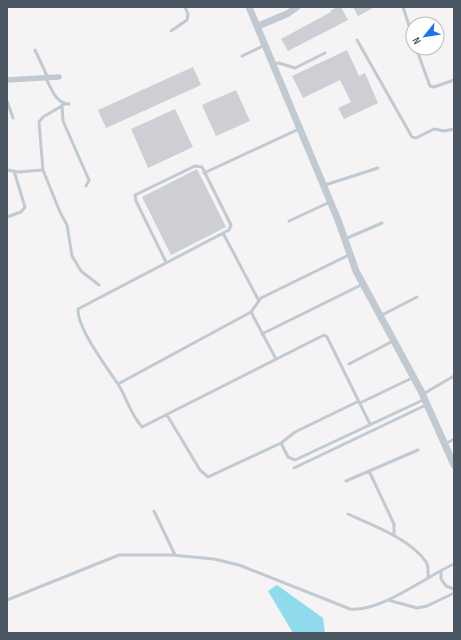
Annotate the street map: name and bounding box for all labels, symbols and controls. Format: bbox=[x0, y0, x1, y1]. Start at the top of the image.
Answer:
north arrow bbox=[405, 16, 445, 56]
text: N bbox=[410, 35, 424, 47]

